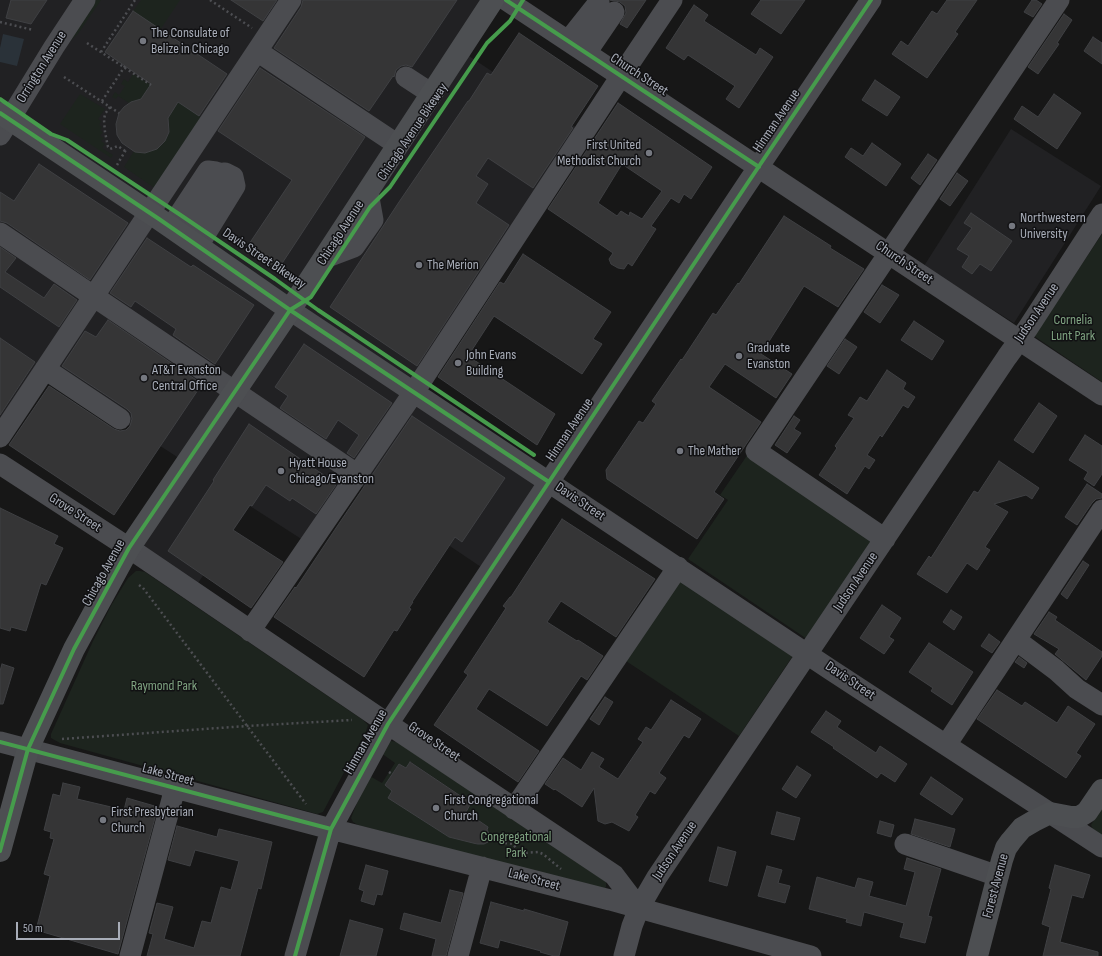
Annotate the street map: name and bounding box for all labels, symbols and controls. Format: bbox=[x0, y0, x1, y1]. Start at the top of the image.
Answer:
place label: The Consulate of Belize in Chicago bbox=[151, 25, 230, 58]
street label: Orrington Avenue bbox=[13, 28, 71, 106]
marker: The Consulate of Belize in Chicago bbox=[138, 36, 148, 46]
street label: Church Street bbox=[607, 50, 671, 100]
street label: Chicago Avenue Bikeway bbox=[374, 80, 452, 184]
street label: Hinman Avenue bbox=[750, 86, 804, 156]
place label: First United Methodist Church bbox=[557, 137, 641, 170]
marker: First United Methodist Church bbox=[644, 148, 654, 158]
street label: Chicago Avenue bbox=[314, 197, 368, 269]
place label: Northwestern University bbox=[1020, 210, 1086, 242]
marker: Northwestern University bbox=[1007, 221, 1017, 231]
street label: Davis Street Bikeway bbox=[219, 225, 309, 293]
street label: Church Street bbox=[872, 238, 936, 288]
place label: The Merion bbox=[427, 257, 479, 273]
marker: The Merion bbox=[414, 260, 424, 270]
street label: Judson Avenue bbox=[1011, 280, 1063, 346]
park label: Cornelia Lunt Park bbox=[1051, 312, 1095, 344]
place label: Graduate Evanston bbox=[747, 340, 790, 372]
place label: John Evans Building bbox=[466, 347, 516, 380]
marker: Graduate Evanston bbox=[734, 351, 744, 361]
marker: John Evans Building bbox=[453, 358, 463, 368]
place label: AT&T Evanston Central Office bbox=[152, 362, 221, 394]
marker: AT&T Evanston Central Office bbox=[139, 373, 149, 383]
street label: Hinman Avenue bbox=[543, 395, 597, 465]
place label: The Mather bbox=[688, 443, 741, 459]
marker: The Mather bbox=[675, 446, 685, 456]
place label: Hyatt House Chicago/Evanston bbox=[289, 455, 374, 488]
marker: Hyatt House Chicago/Evanston bbox=[276, 466, 286, 476]
street label: Davis Street bbox=[552, 479, 608, 525]
street label: Grove Street bbox=[46, 490, 104, 536]
street label: Chicago Avenue bbox=[79, 537, 129, 609]
street label: Judson Avenue bbox=[830, 549, 882, 615]
street label: Davis Street bbox=[822, 658, 878, 704]
park label: Raymond Park bbox=[131, 678, 197, 694]
street label: Hinman Avenue bbox=[341, 706, 391, 778]
street label: Grove Street bbox=[405, 718, 463, 766]
street label: Lake Street bbox=[140, 760, 196, 790]
place label: First Congregational Church bbox=[444, 792, 538, 824]
marker: First Congregational Church bbox=[431, 803, 441, 813]
place label: First Presbyterian Church bbox=[111, 804, 194, 836]
marker: First Presbyterian Church bbox=[98, 815, 108, 825]
street label: Judson Avenue bbox=[649, 818, 701, 884]
park label: Congregational Park bbox=[481, 829, 551, 862]
street label: Forest Avenue bbox=[979, 852, 1013, 920]
street label: Lake Street bbox=[506, 865, 562, 895]
scale bar bbox=[18, 914, 122, 940]
text: 50 m bbox=[23, 921, 43, 936]

